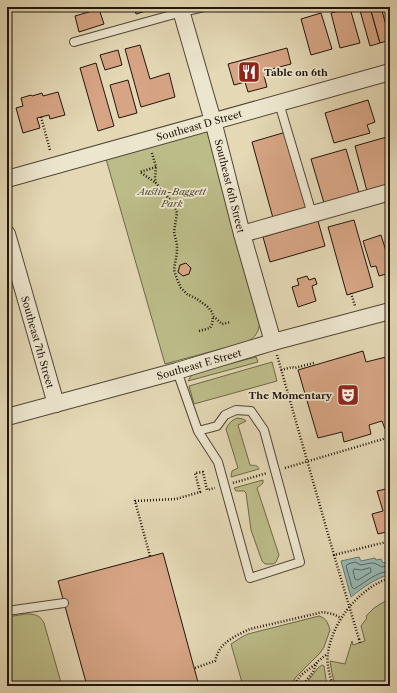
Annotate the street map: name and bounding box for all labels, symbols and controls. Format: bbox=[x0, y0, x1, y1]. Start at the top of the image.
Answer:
restaurant icon: Table on 6th bbox=[236, 59, 262, 85]
place label: Table on 6th bbox=[264, 66, 328, 79]
street label: Southeast D Street bbox=[155, 107, 244, 144]
street label: Southeast 6th Street bbox=[212, 138, 248, 235]
park label: Austin-Baggett Park bbox=[136, 185, 207, 210]
street label: Southeast 7th Street bbox=[18, 295, 57, 390]
street label: Southeast E Street bbox=[155, 346, 243, 383]
theatre icon: The Momentary bbox=[335, 382, 361, 408]
place label: The Momentary bbox=[249, 389, 333, 402]

